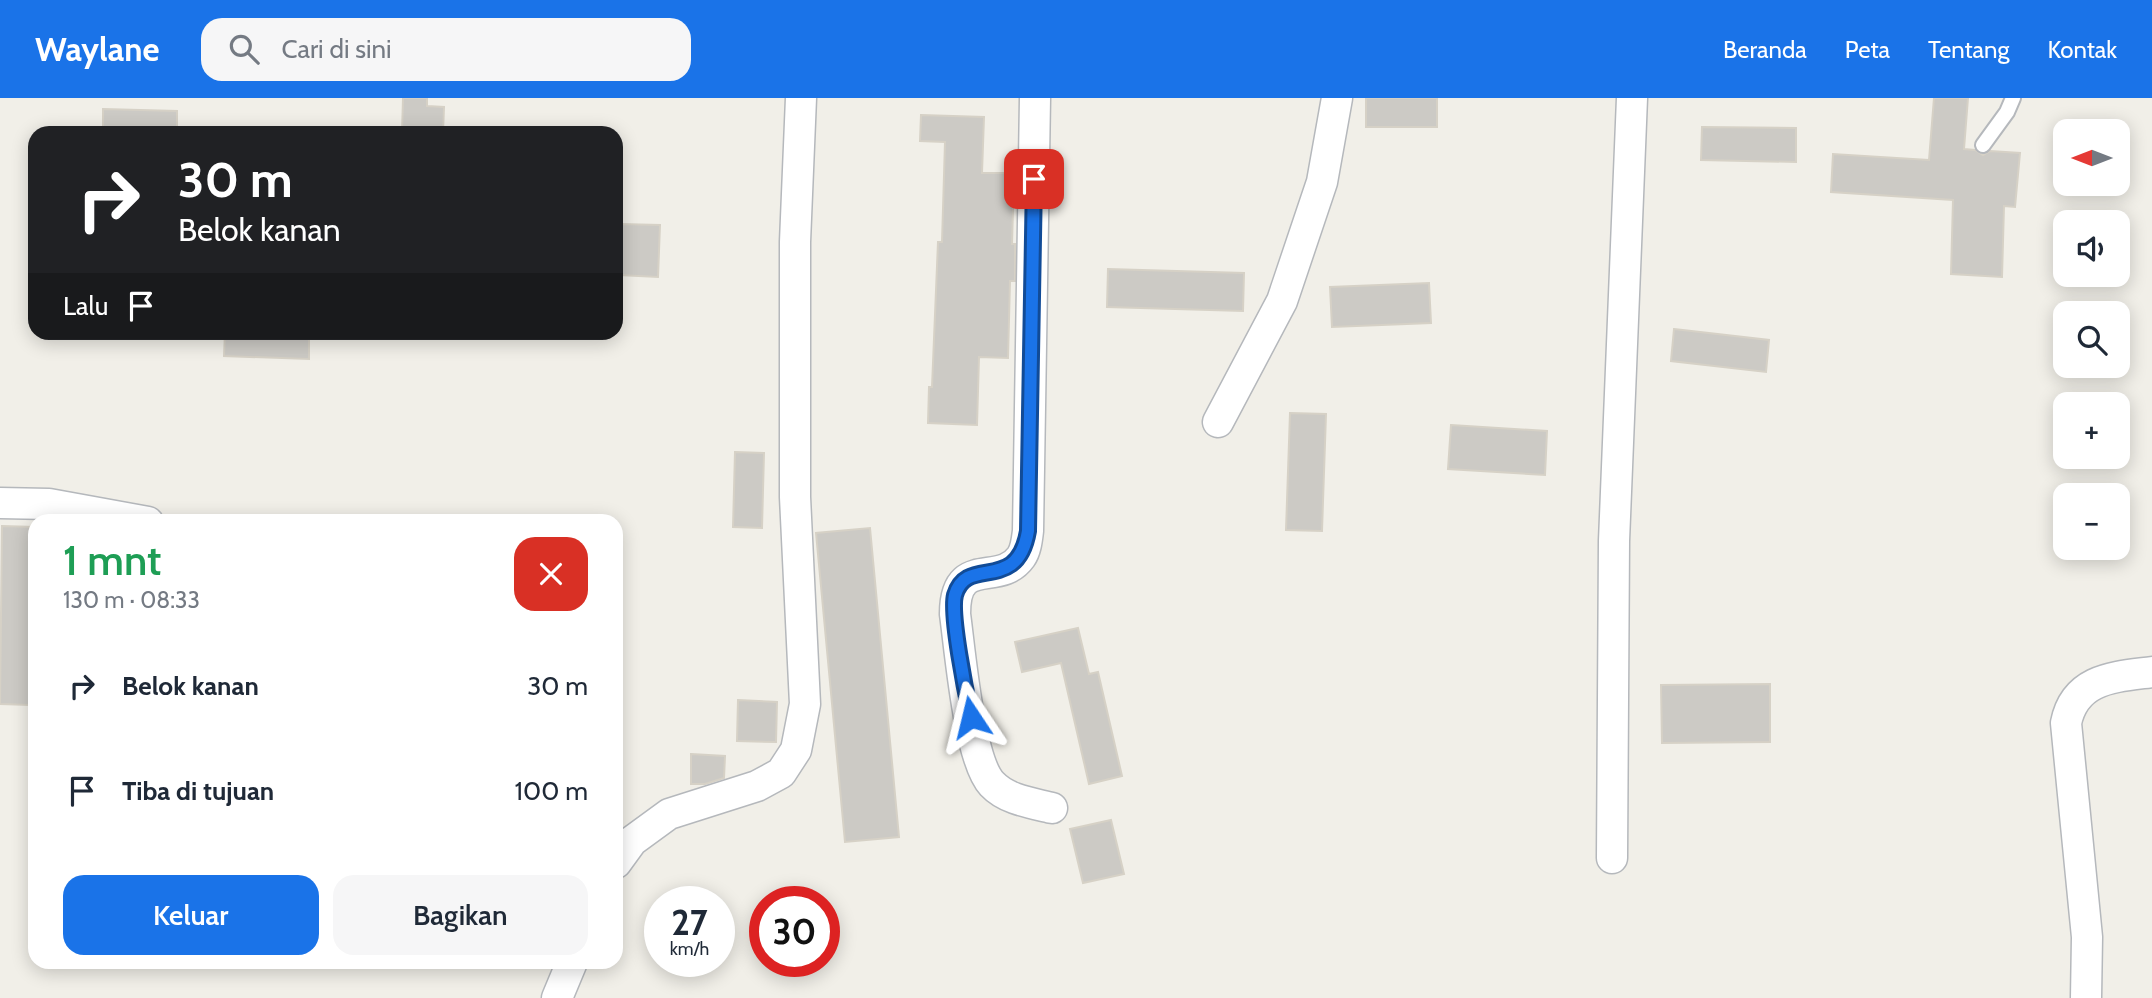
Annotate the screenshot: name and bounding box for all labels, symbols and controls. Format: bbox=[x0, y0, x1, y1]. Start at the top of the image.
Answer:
search box bbox=[201, 18, 691, 81]
text: Waylane bbox=[35, 29, 159, 69]
icon: search bbox=[225, 30, 263, 68]
text: Cari di sini bbox=[281, 33, 392, 65]
text: Beranda bbox=[1723, 35, 1807, 64]
text: Peta bbox=[1845, 35, 1890, 64]
text: Tentang bbox=[1928, 35, 2009, 64]
text: Kontak bbox=[2047, 35, 2117, 64]
north arrow bbox=[2053, 119, 2130, 196]
map controls bbox=[2053, 119, 2130, 560]
pin bbox=[1004, 149, 1064, 209]
text: 30 m bbox=[178, 150, 293, 209]
icon: right bbox=[63, 154, 154, 245]
icon: arrive bbox=[1015, 160, 1053, 198]
text: Belok kanan bbox=[178, 210, 341, 249]
button: sound bbox=[2053, 210, 2130, 287]
icon: arrive bbox=[122, 287, 160, 325]
text: Lalu bbox=[63, 290, 108, 322]
button: search bbox=[2053, 301, 2130, 378]
button: + bbox=[2053, 392, 2130, 469]
button: − bbox=[2053, 483, 2130, 560]
text: 1 mnt bbox=[63, 534, 161, 586]
button: close bbox=[514, 537, 588, 611]
text: 130 m · 08:33 bbox=[63, 586, 200, 614]
icon: right bbox=[63, 667, 101, 705]
text: Belok kanan bbox=[122, 670, 259, 702]
text: 30 m bbox=[527, 670, 588, 702]
position arrow bbox=[934, 680, 1008, 754]
icon: arrive bbox=[63, 772, 101, 810]
text: Tiba di tujuan bbox=[122, 775, 274, 807]
text: 100 m bbox=[515, 775, 588, 807]
button: Keluar bbox=[63, 875, 319, 955]
button: Bagikan bbox=[333, 875, 588, 955]
speed limit sign: 30 bbox=[749, 886, 840, 977]
text: 27 bbox=[671, 901, 708, 944]
text: km/h bbox=[670, 938, 709, 960]

